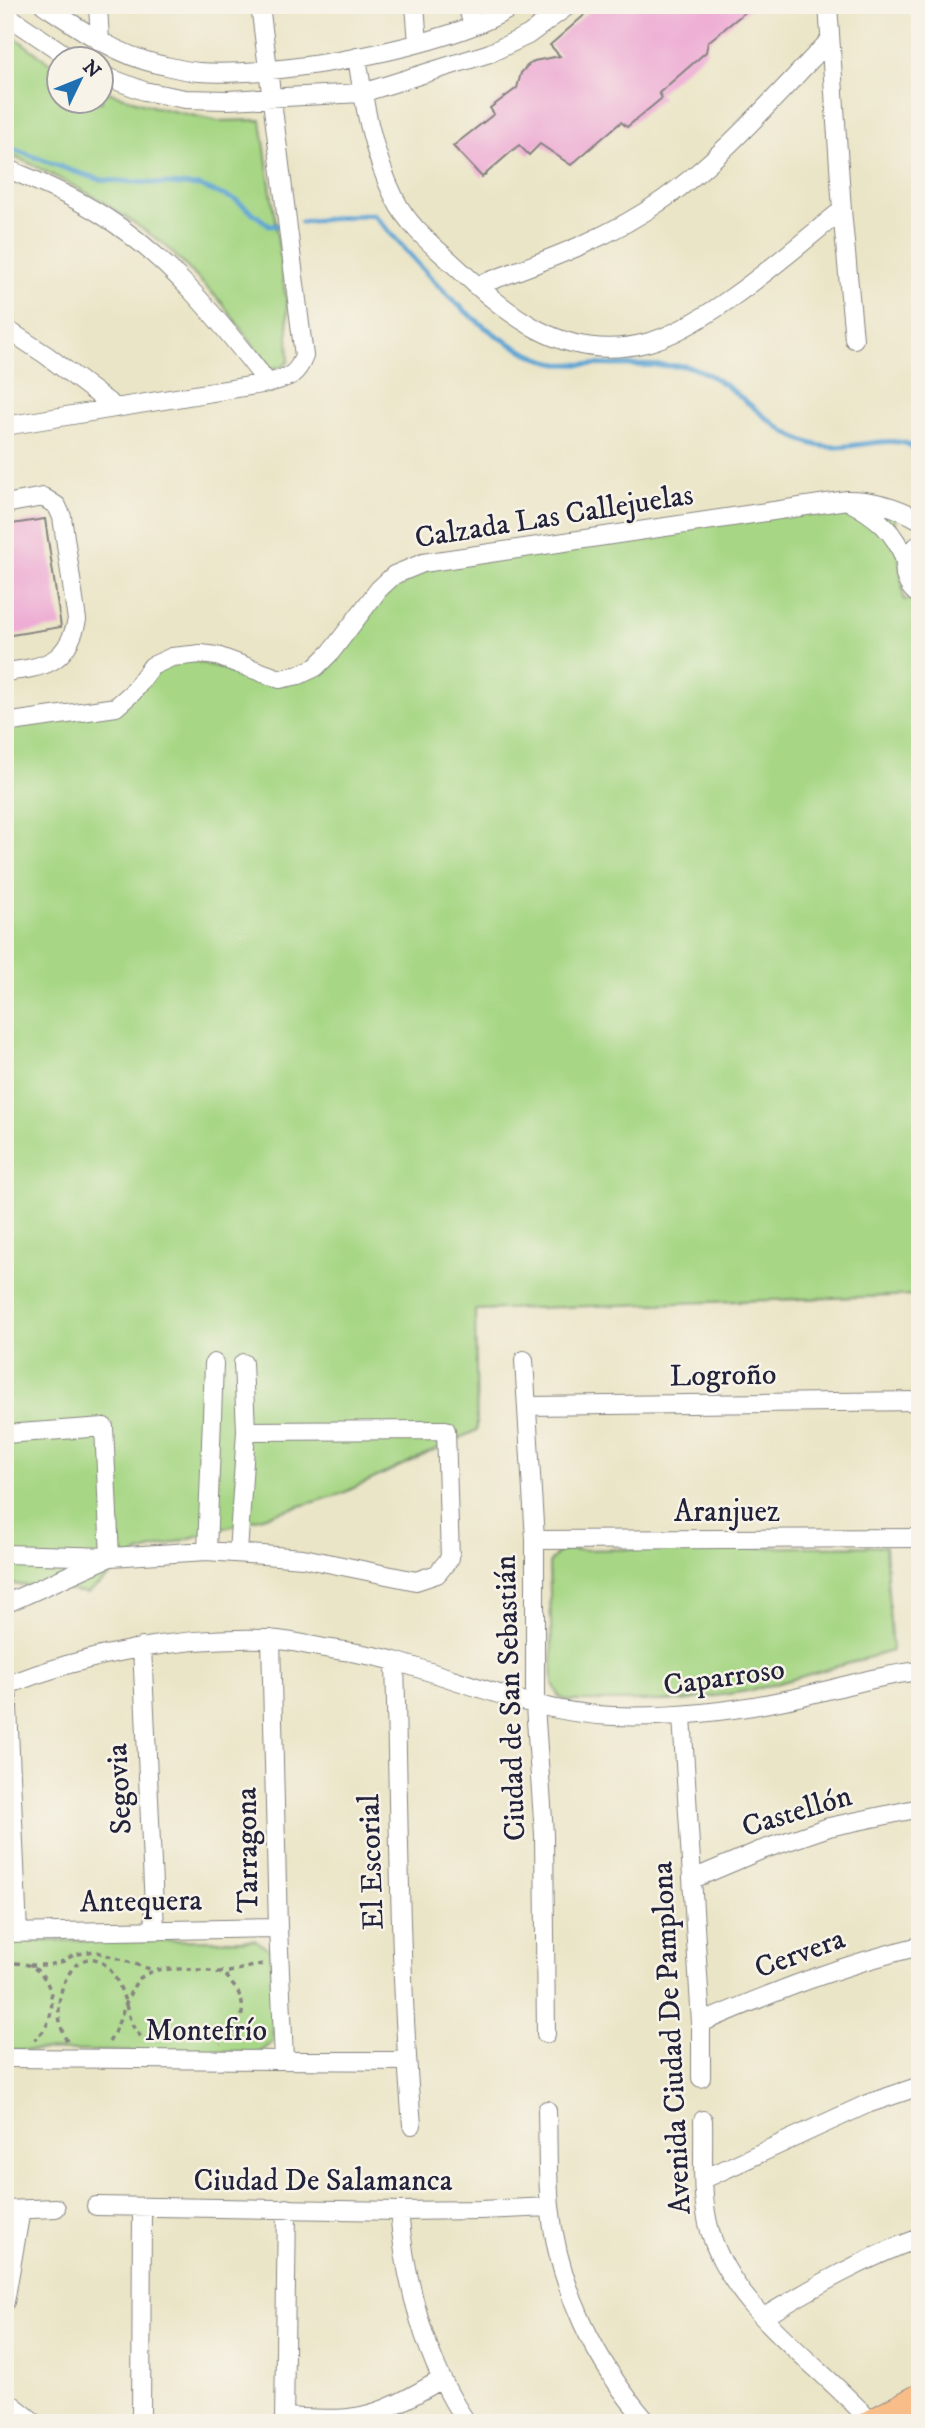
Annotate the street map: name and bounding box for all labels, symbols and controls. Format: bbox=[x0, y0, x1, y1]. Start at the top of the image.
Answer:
north arrow bbox=[46, 46, 116, 116]
text: N bbox=[78, 56, 105, 83]
street label: Calzada Las Callejuelas bbox=[412, 477, 696, 557]
street label: Logroño bbox=[669, 1357, 777, 1395]
street label: Aranjuez bbox=[674, 1494, 780, 1531]
street label: Ciudad de San Sebastián bbox=[488, 1554, 534, 1842]
street label: Caparroso bbox=[661, 1651, 787, 1705]
street label: Segovia bbox=[99, 1742, 141, 1835]
street label: Castellón bbox=[738, 1778, 857, 1846]
street label: Tarragona bbox=[228, 1787, 268, 1913]
street label: El Escorial bbox=[351, 1793, 393, 1931]
street label: Avenida Ciudad De Pamplona bbox=[644, 1860, 700, 2215]
street label: Antequera bbox=[80, 1882, 203, 1922]
street label: Cervera bbox=[750, 1921, 850, 1987]
street label: Montefrío bbox=[145, 2013, 267, 2050]
street label: Ciudad De Salamanca bbox=[193, 2163, 453, 2200]

